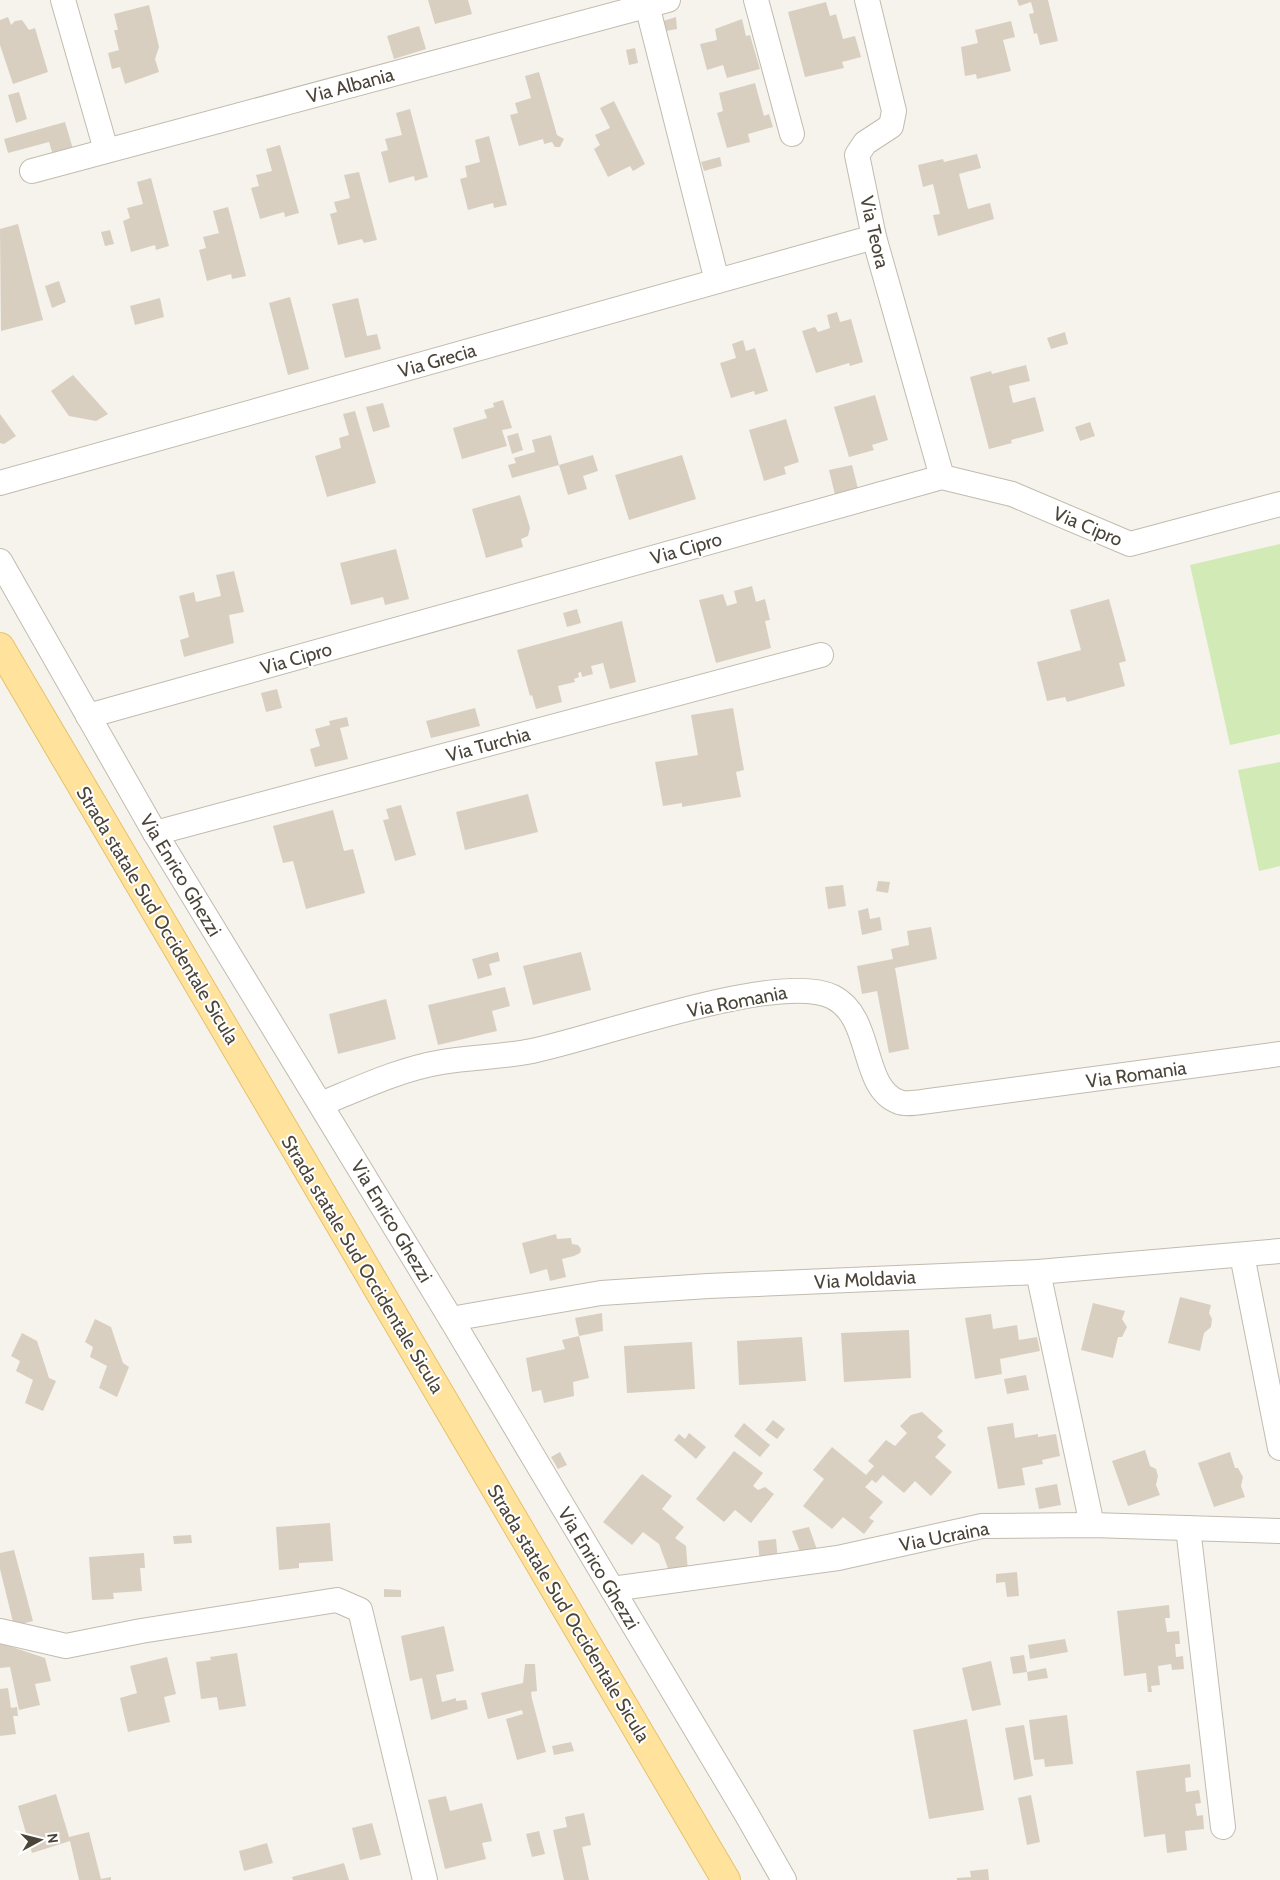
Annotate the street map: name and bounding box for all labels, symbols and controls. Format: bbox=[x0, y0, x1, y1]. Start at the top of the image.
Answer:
street label: Via Albania bbox=[304, 63, 396, 108]
street label: Via Teora bbox=[855, 194, 894, 271]
street label: Via Grecia bbox=[396, 338, 479, 383]
street label: Via Cipro bbox=[1050, 502, 1126, 551]
street label: Via Cipro bbox=[648, 527, 724, 570]
street label: Via Cipro bbox=[258, 637, 334, 680]
street label: Via Turchia bbox=[444, 722, 533, 767]
street label: Strada statale Sud Occidentale Sicula bbox=[71, 782, 244, 1048]
street label: Via Enrico Ghezzi bbox=[135, 810, 226, 941]
street label: Via Romania bbox=[685, 981, 789, 1022]
street label: Via Romania bbox=[1084, 1056, 1188, 1093]
street label: Strada statale Sud Occidentale Sicula bbox=[276, 1131, 449, 1397]
street label: Via Enrico Ghezzi bbox=[346, 1156, 437, 1287]
street label: Via Moldavia bbox=[814, 1265, 916, 1294]
street label: Strada statale Sud Occidentale Sicula bbox=[482, 1480, 655, 1746]
street label: Via Enrico Ghezzi bbox=[553, 1503, 644, 1634]
street label: Via Ucraina bbox=[897, 1517, 991, 1556]
north arrow bbox=[15, 1815, 65, 1865]
text: N bbox=[43, 1832, 62, 1844]

